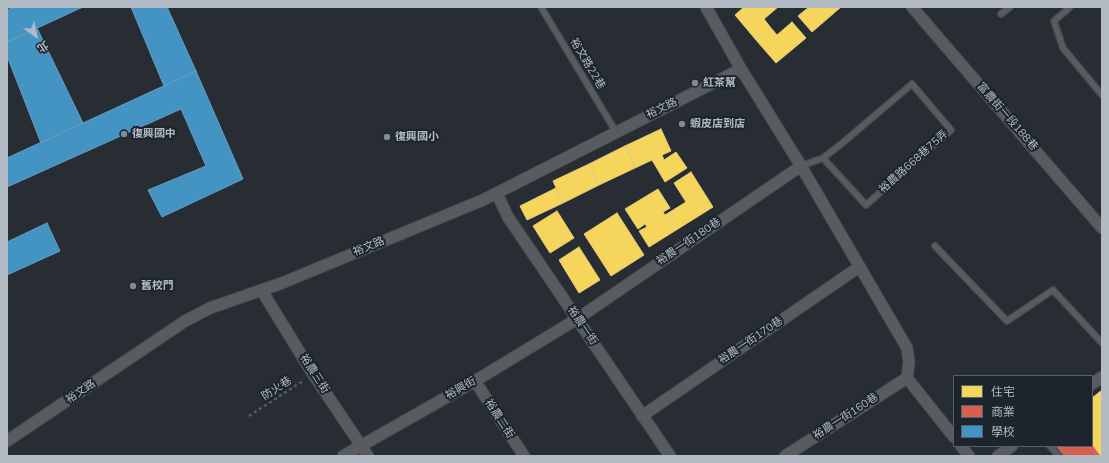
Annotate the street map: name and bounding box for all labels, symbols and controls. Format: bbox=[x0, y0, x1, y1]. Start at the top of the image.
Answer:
north arrow bbox=[16, 16, 56, 56]
street label: 裕文路22巷 bbox=[567, 36, 607, 92]
text: 北 bbox=[34, 37, 52, 56]
place label: 紅茶幫 bbox=[703, 76, 736, 90]
marker: 紅茶幫 bbox=[690, 78, 700, 88]
street label: 富農街一段188巷 bbox=[974, 80, 1040, 154]
street label: 裕文路 bbox=[644, 96, 680, 122]
place label: 蝦皮店到店 bbox=[690, 117, 745, 131]
marker: 蝦皮店到店 bbox=[677, 119, 687, 129]
place label: 復興國中 bbox=[132, 127, 176, 141]
street label: 裕農路668巷75弄 bbox=[877, 128, 951, 196]
marker: 復興國中 bbox=[119, 129, 129, 139]
place label: 復興國小 bbox=[395, 130, 439, 144]
marker: 復興國小 bbox=[382, 132, 392, 142]
street label: 裕農一街180巷 bbox=[654, 216, 724, 268]
street label: 裕文路 bbox=[351, 235, 387, 259]
place label: 舊校門 bbox=[141, 279, 174, 293]
marker: 舊校門 bbox=[128, 281, 138, 291]
street label: 裕農一街 bbox=[564, 304, 600, 348]
street label: 裕農一街170巷 bbox=[716, 315, 786, 367]
street label: 裕農三街 bbox=[296, 352, 332, 396]
street label: 防火巷 bbox=[260, 374, 294, 404]
street label: 裕興街 bbox=[443, 375, 479, 403]
legend bbox=[953, 375, 1093, 447]
street label: 裕文路 bbox=[64, 377, 98, 407]
text: 住宅 bbox=[991, 384, 1015, 400]
street label: 裕農一街160巷 bbox=[811, 391, 881, 443]
street label: 裕農二街 bbox=[481, 397, 517, 441]
text: 商業 bbox=[991, 404, 1015, 420]
text: 學校 bbox=[991, 424, 1015, 440]

